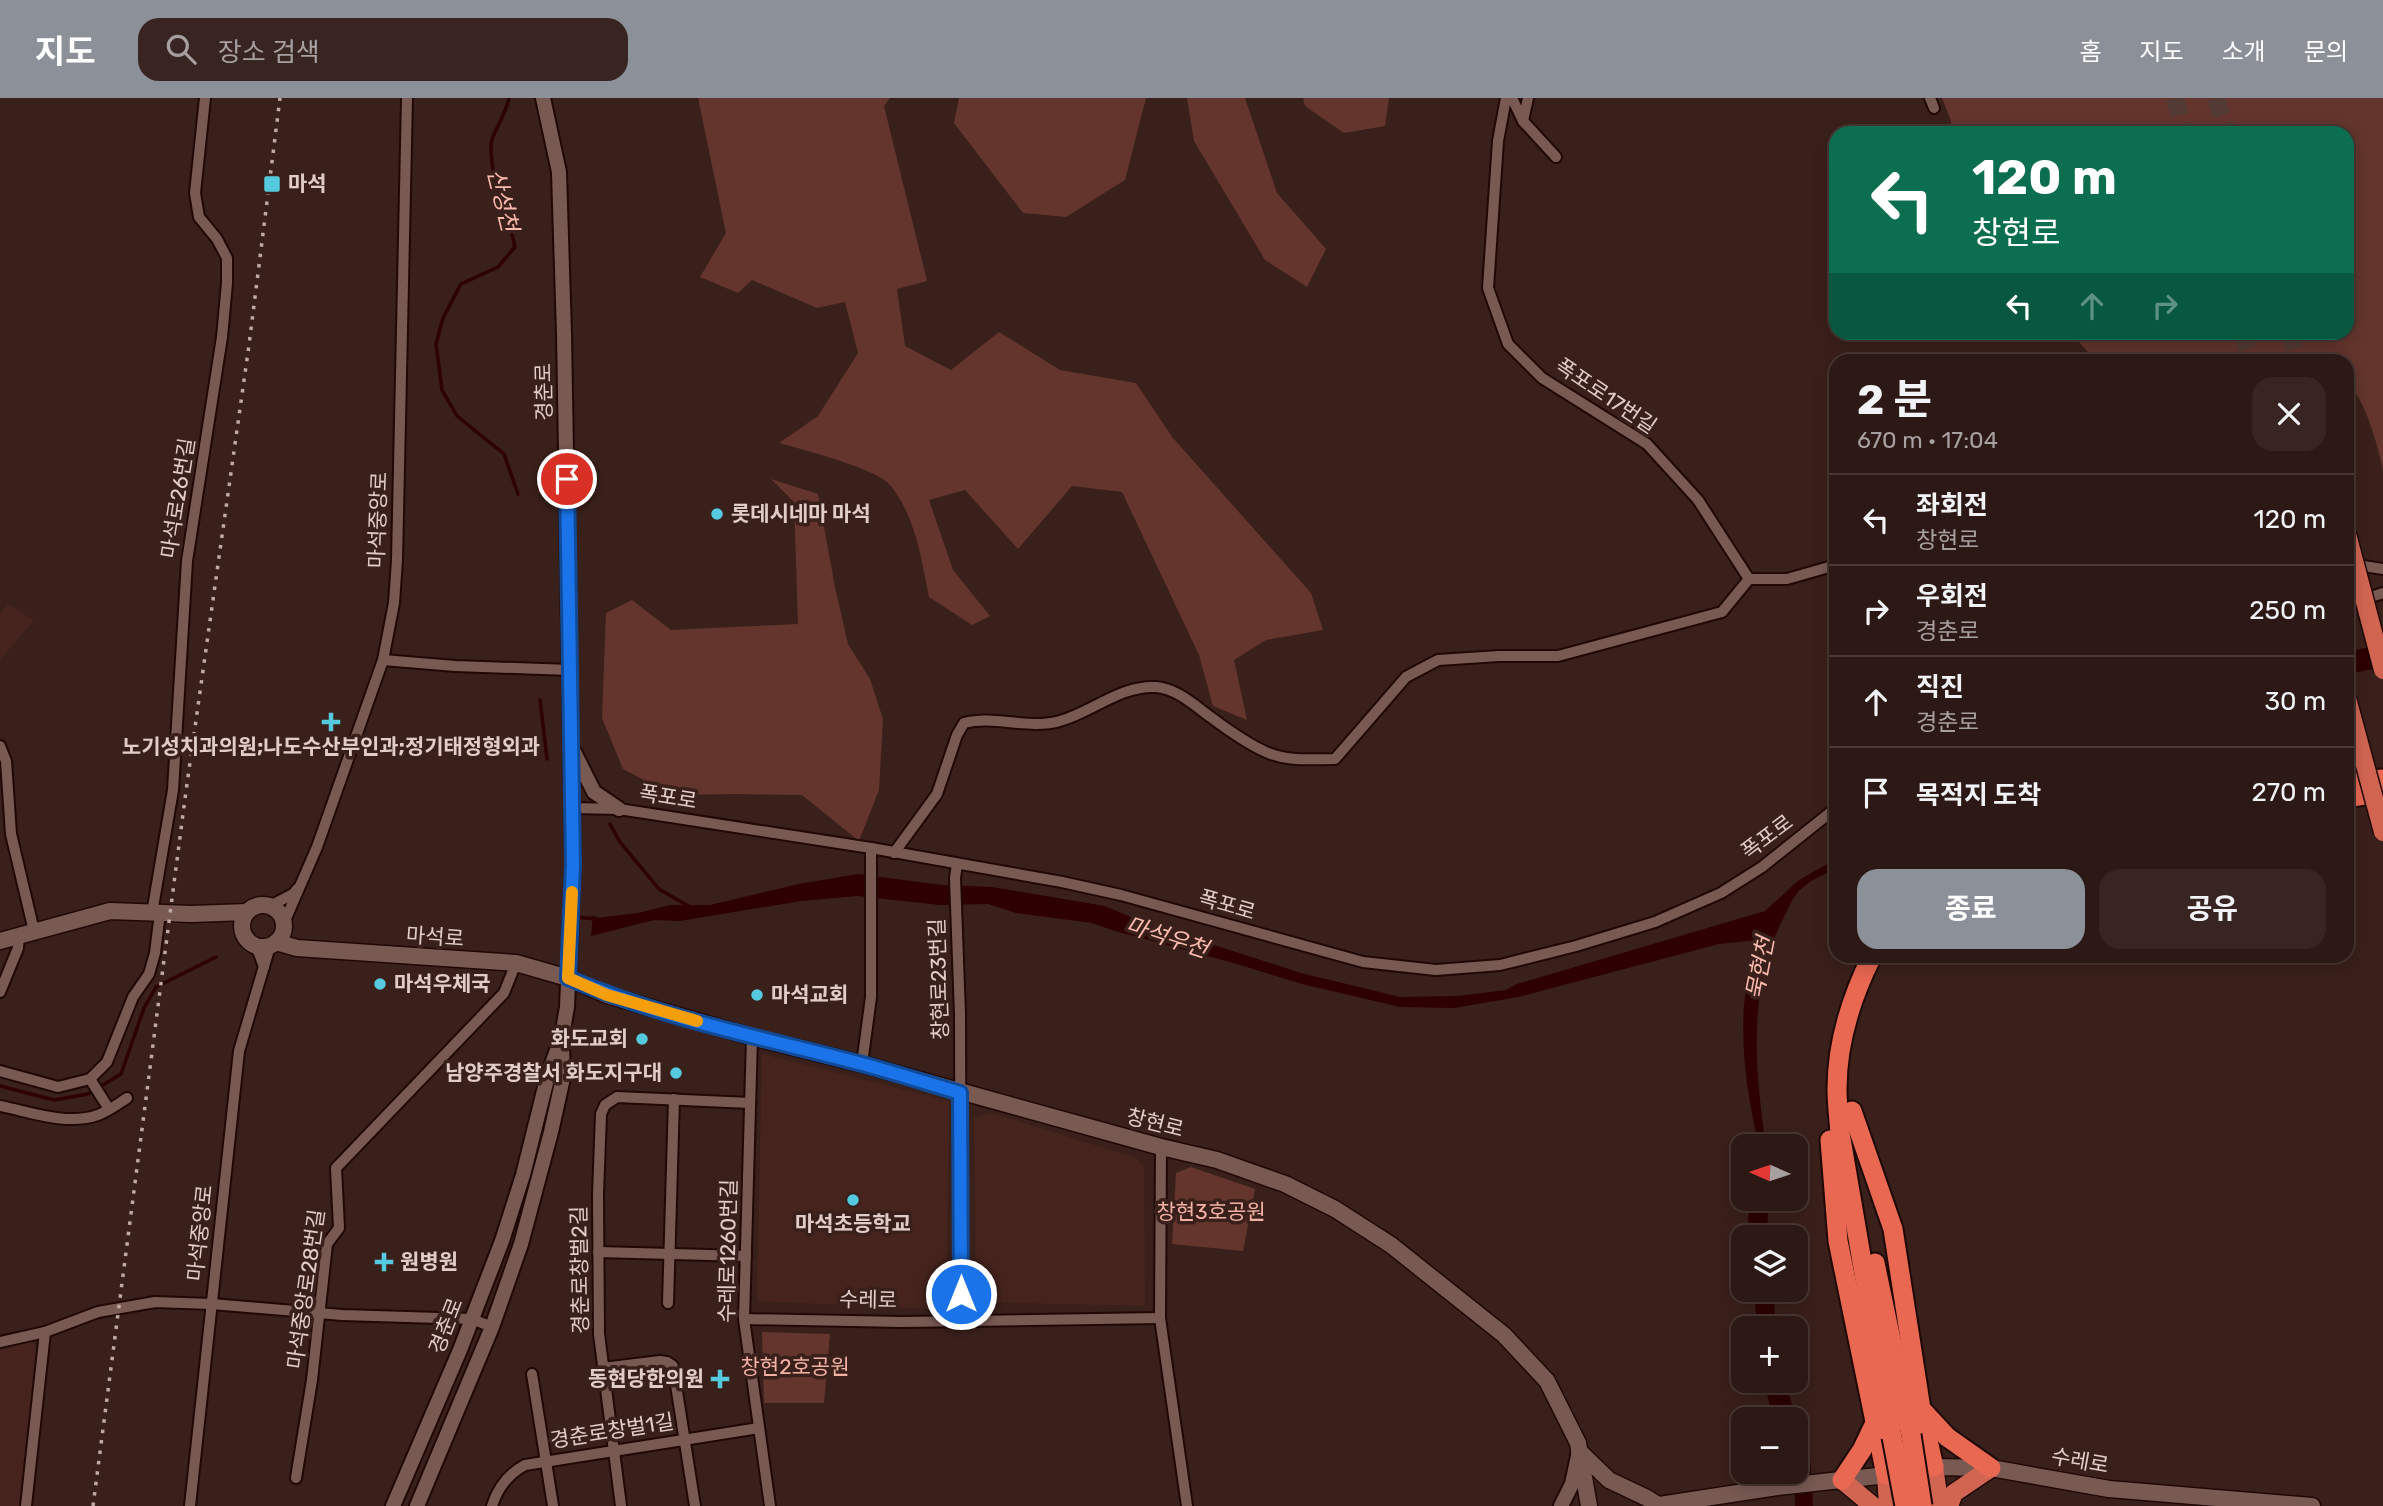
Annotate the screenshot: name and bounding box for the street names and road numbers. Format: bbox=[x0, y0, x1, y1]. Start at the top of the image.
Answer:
street label: 폭포로17번길 bbox=[1551, 353, 1662, 438]
street label: 경춘로 bbox=[530, 363, 557, 421]
street label: 마석로26번길 bbox=[156, 436, 199, 560]
street label: 마석중앙로 bbox=[363, 471, 392, 569]
street label: 폭포로 bbox=[637, 780, 699, 813]
street label: 폭포로 bbox=[1736, 809, 1797, 864]
street label: 폭포로 bbox=[1196, 885, 1258, 925]
street label: 창현로23번길 bbox=[924, 918, 953, 1040]
street label: 마석로 bbox=[405, 922, 465, 951]
street label: 창현로 bbox=[1124, 1103, 1186, 1142]
street label: 수레로1260번길 bbox=[714, 1179, 741, 1323]
street label: 마석중앙로 bbox=[182, 1184, 217, 1282]
street label: 경춘로창벌2길 bbox=[566, 1206, 593, 1334]
street label: 마석중앙로28번길 bbox=[282, 1208, 329, 1370]
street label: 수레로 bbox=[839, 1286, 897, 1313]
street label: 경춘로 bbox=[423, 1294, 468, 1357]
street label: 경춘로창벌1길 bbox=[548, 1408, 676, 1453]
street label: 수레로 bbox=[2049, 1443, 2111, 1478]

